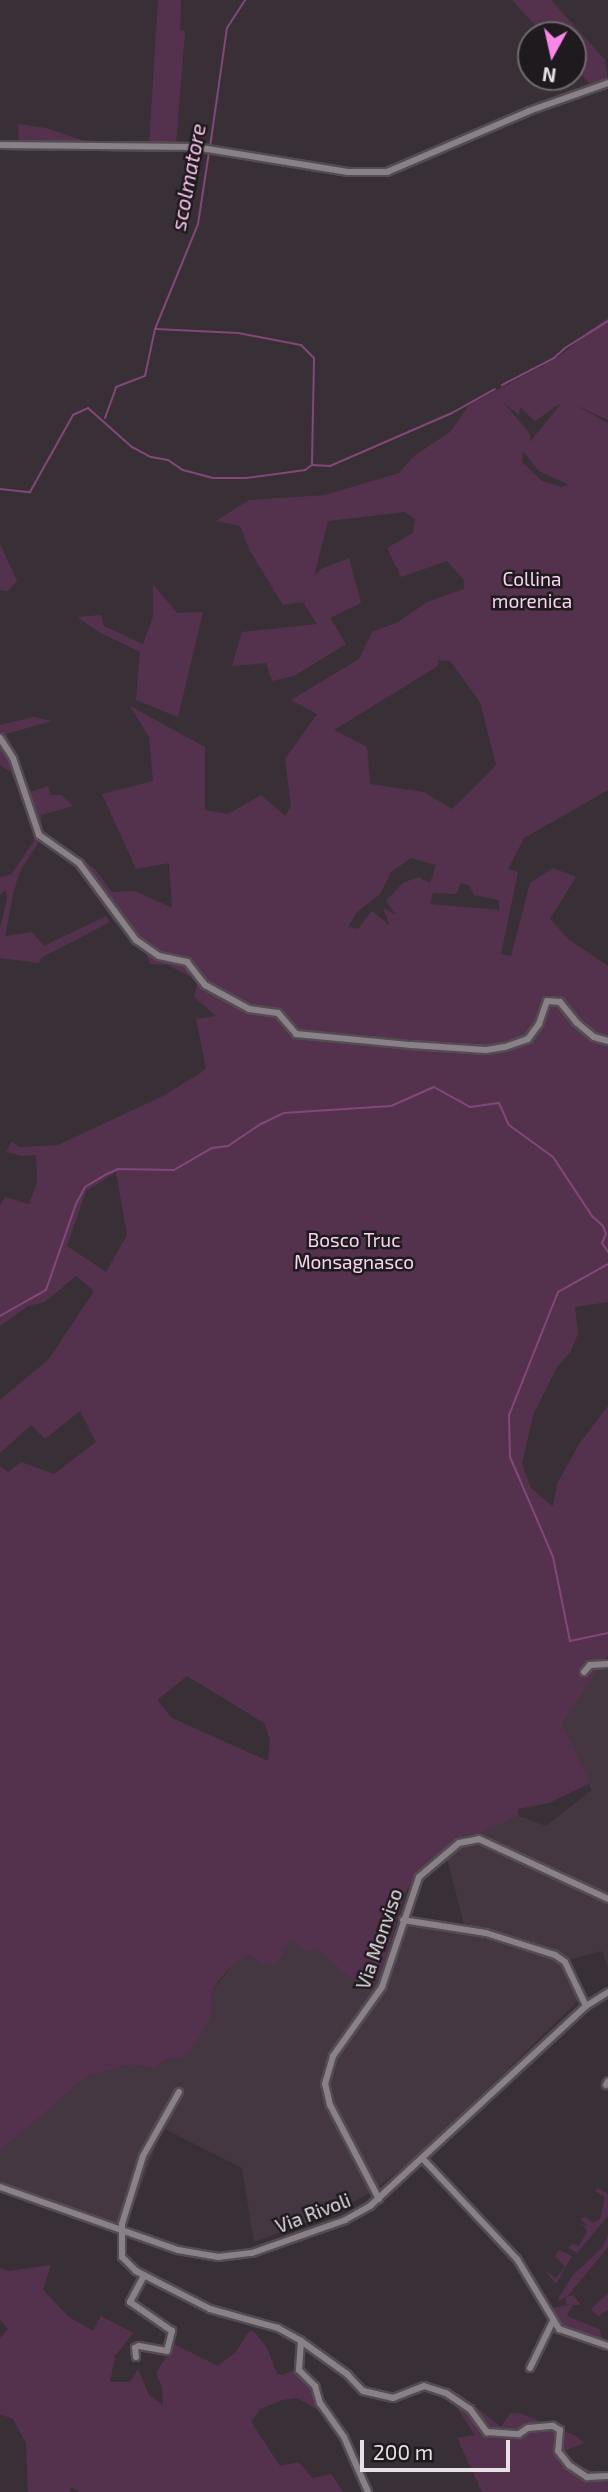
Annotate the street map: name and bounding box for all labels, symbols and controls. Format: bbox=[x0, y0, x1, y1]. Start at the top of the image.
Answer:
north arrow bbox=[517, 21, 587, 91]
text: N bbox=[541, 63, 558, 88]
water label: scolmatore bbox=[165, 122, 211, 232]
park label: Collina morenica bbox=[492, 568, 572, 612]
park label: Bosco Truc Monsagnasco bbox=[294, 1229, 414, 1273]
street label: Via Monviso bbox=[351, 1886, 407, 1992]
street label: Via Rivoli bbox=[272, 2188, 354, 2238]
scale bar bbox=[363, 2426, 514, 2470]
text: 200 m bbox=[373, 2439, 433, 2464]

